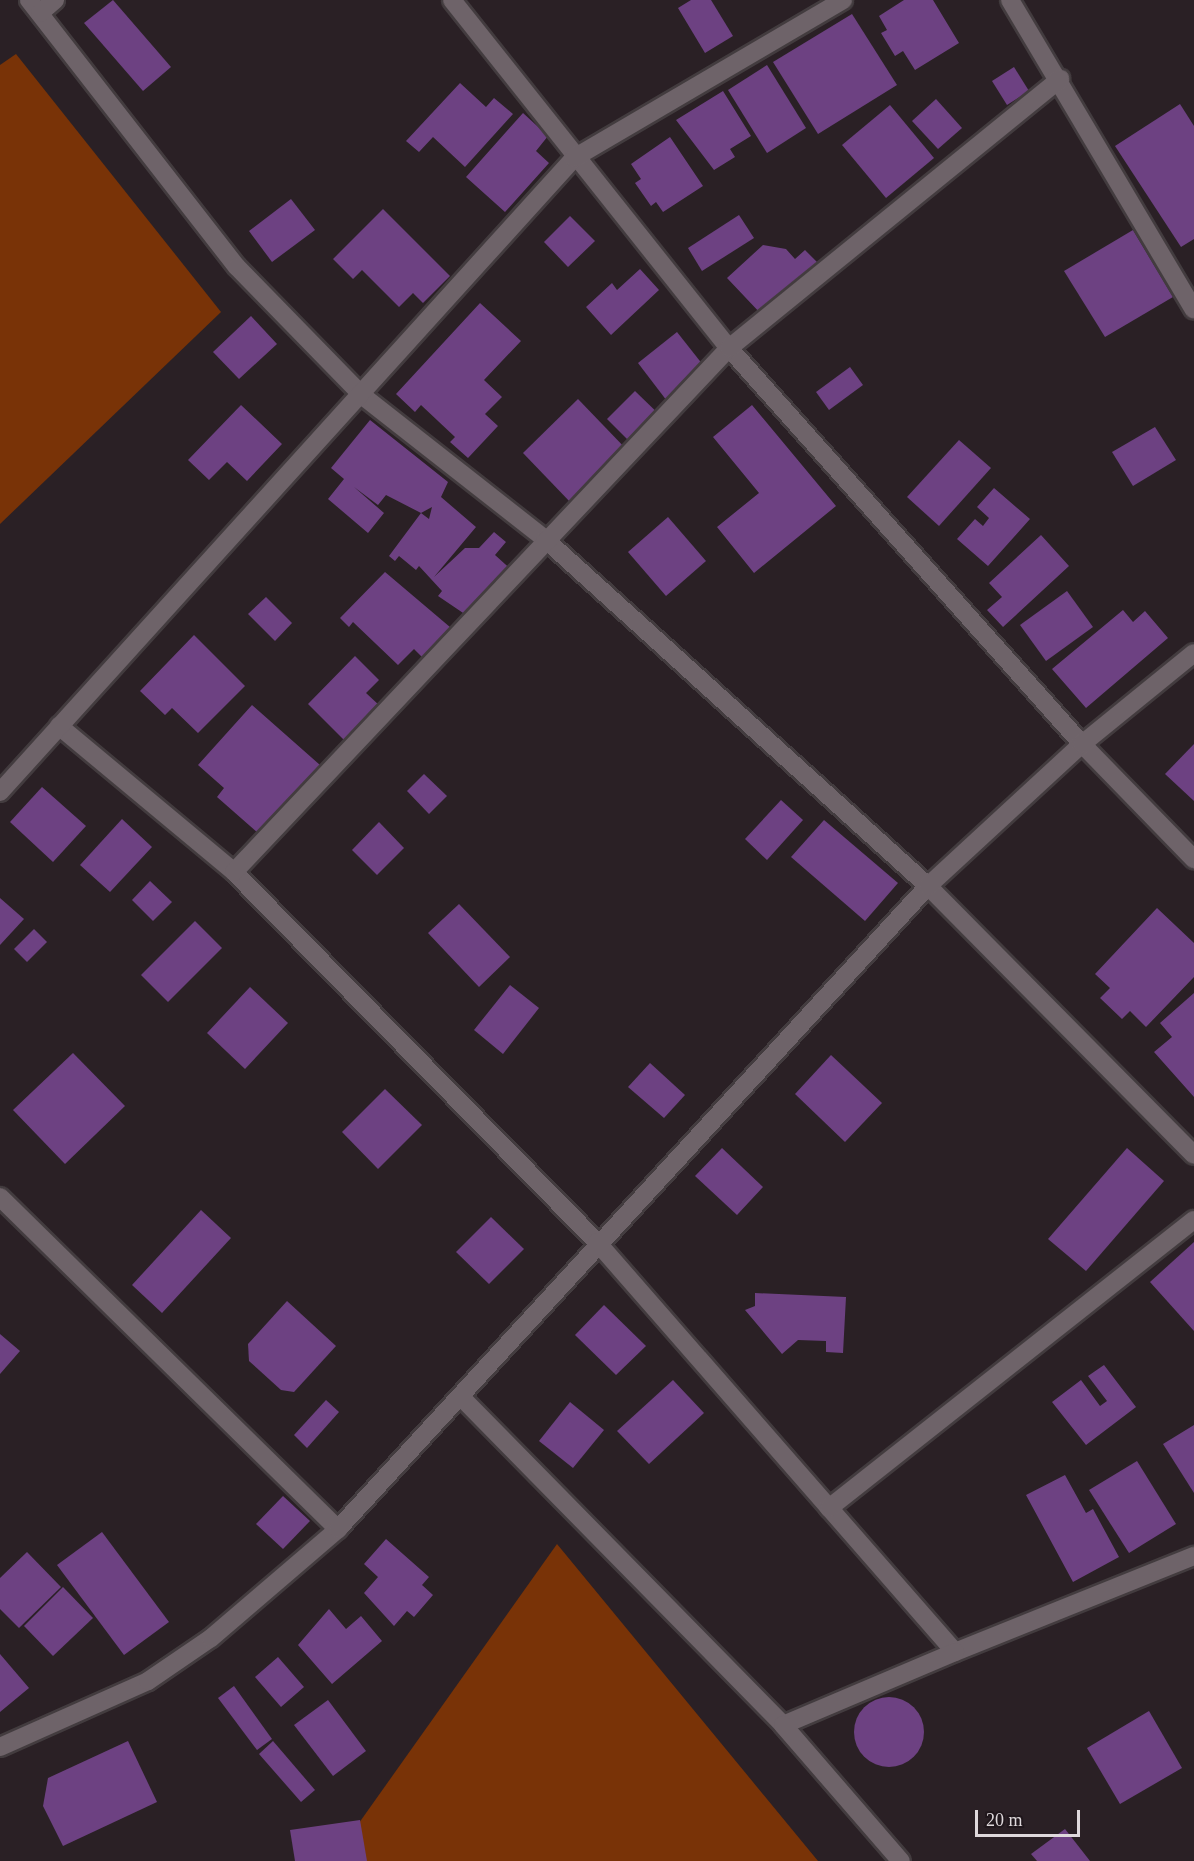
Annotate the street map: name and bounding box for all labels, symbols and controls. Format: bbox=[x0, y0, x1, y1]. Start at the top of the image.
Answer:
scale bar bbox=[978, 1798, 1083, 1836]
text: 20 m bbox=[986, 1810, 1023, 1830]

